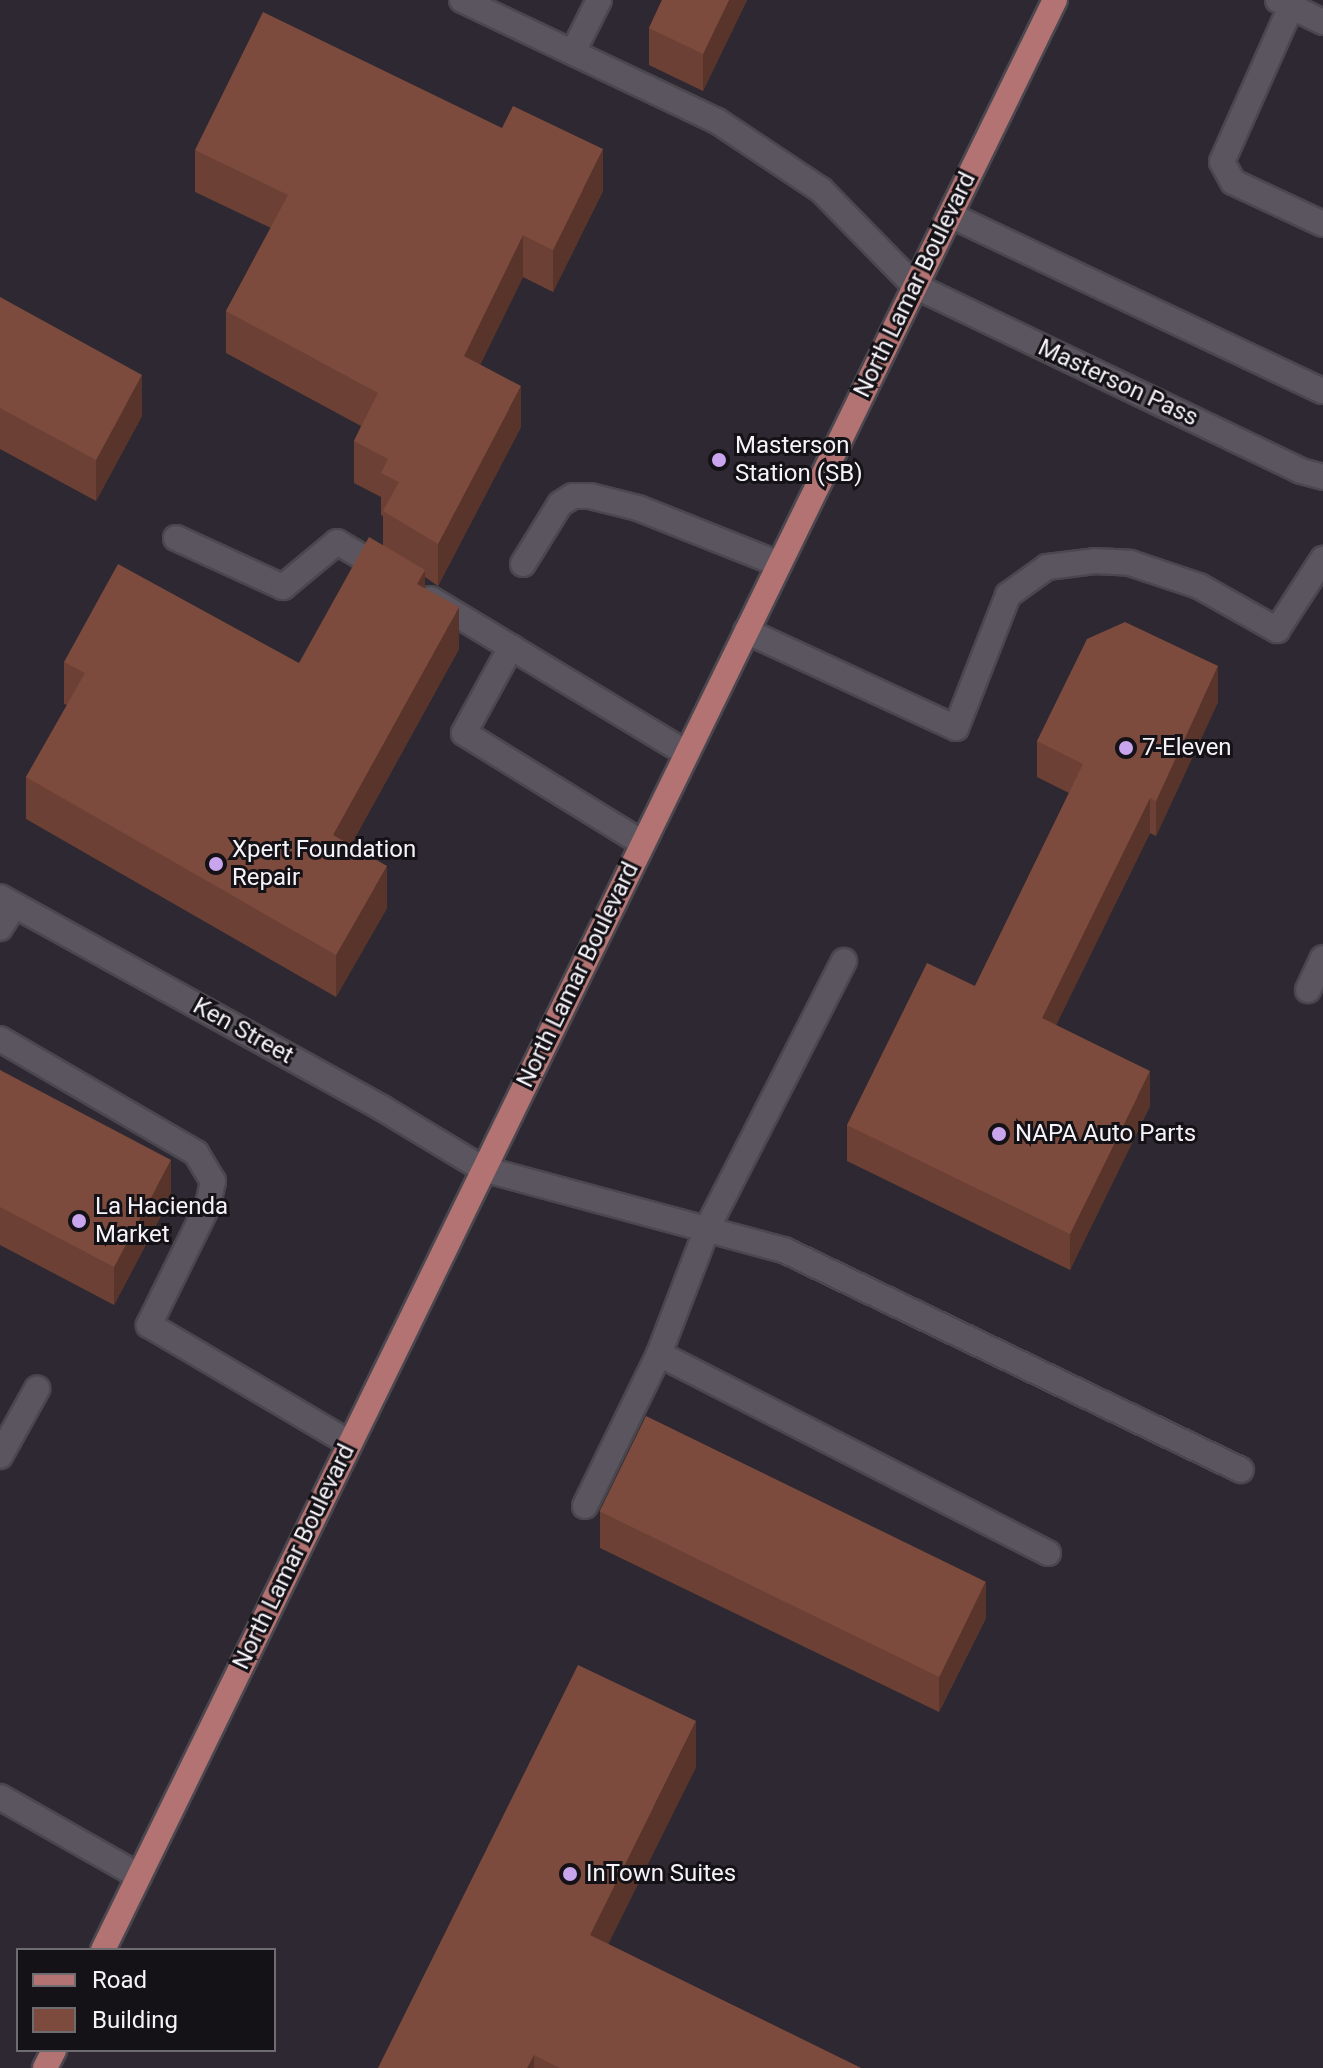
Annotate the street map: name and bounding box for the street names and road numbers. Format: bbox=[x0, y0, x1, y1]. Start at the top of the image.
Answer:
street label: North Lamar Boulevard bbox=[848, 168, 982, 402]
street label: Masterson Pass bbox=[1033, 333, 1203, 433]
street label: North Lamar Boulevard bbox=[511, 858, 645, 1092]
street label: Ken Street bbox=[188, 992, 298, 1070]
street label: North Lamar Boulevard bbox=[227, 1440, 361, 1674]

